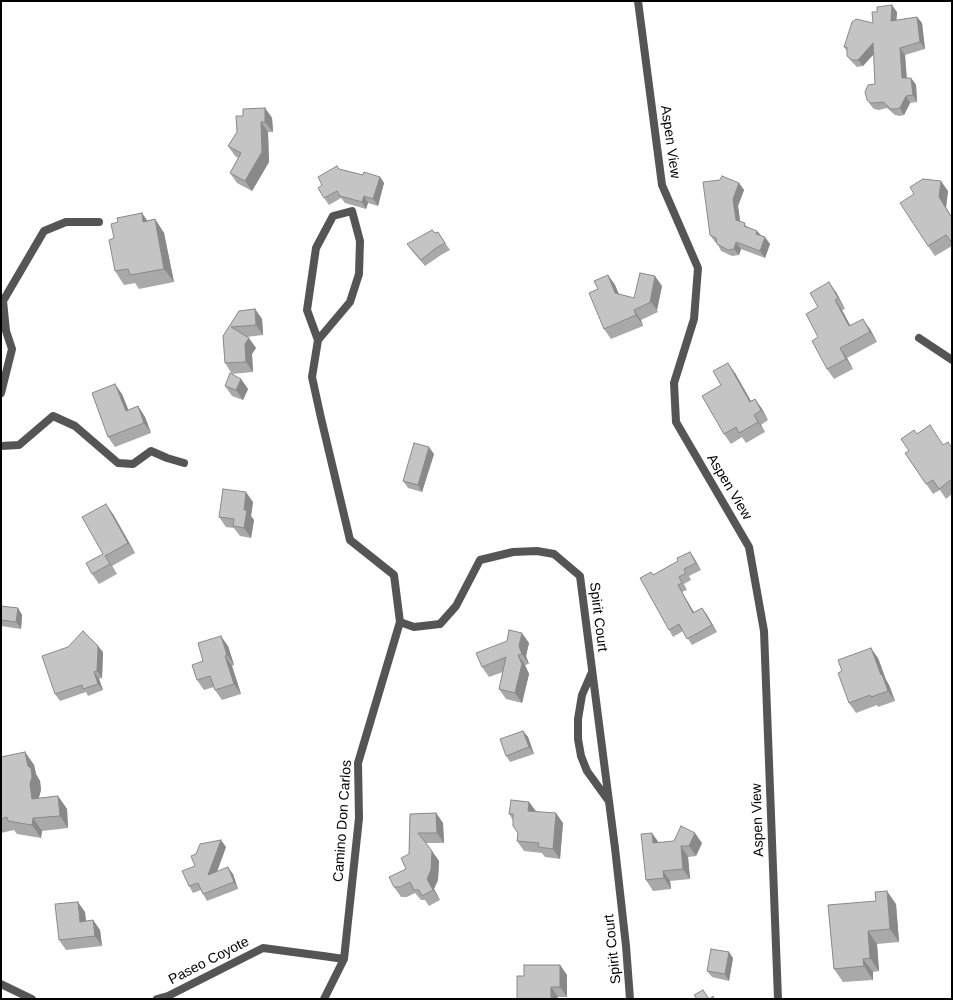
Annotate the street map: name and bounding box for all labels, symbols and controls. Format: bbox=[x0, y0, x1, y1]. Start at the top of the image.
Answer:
street label: Aspen View bbox=[657, 104, 683, 180]
street label: Aspen View bbox=[703, 451, 755, 523]
street label: Spirit Court bbox=[585, 581, 611, 653]
street label: Camino Don Carlos bbox=[330, 759, 356, 883]
street label: Aspen View bbox=[748, 783, 768, 857]
street label: Spirit Court bbox=[601, 913, 625, 985]
street label: Paseo Coyote bbox=[166, 934, 252, 988]

